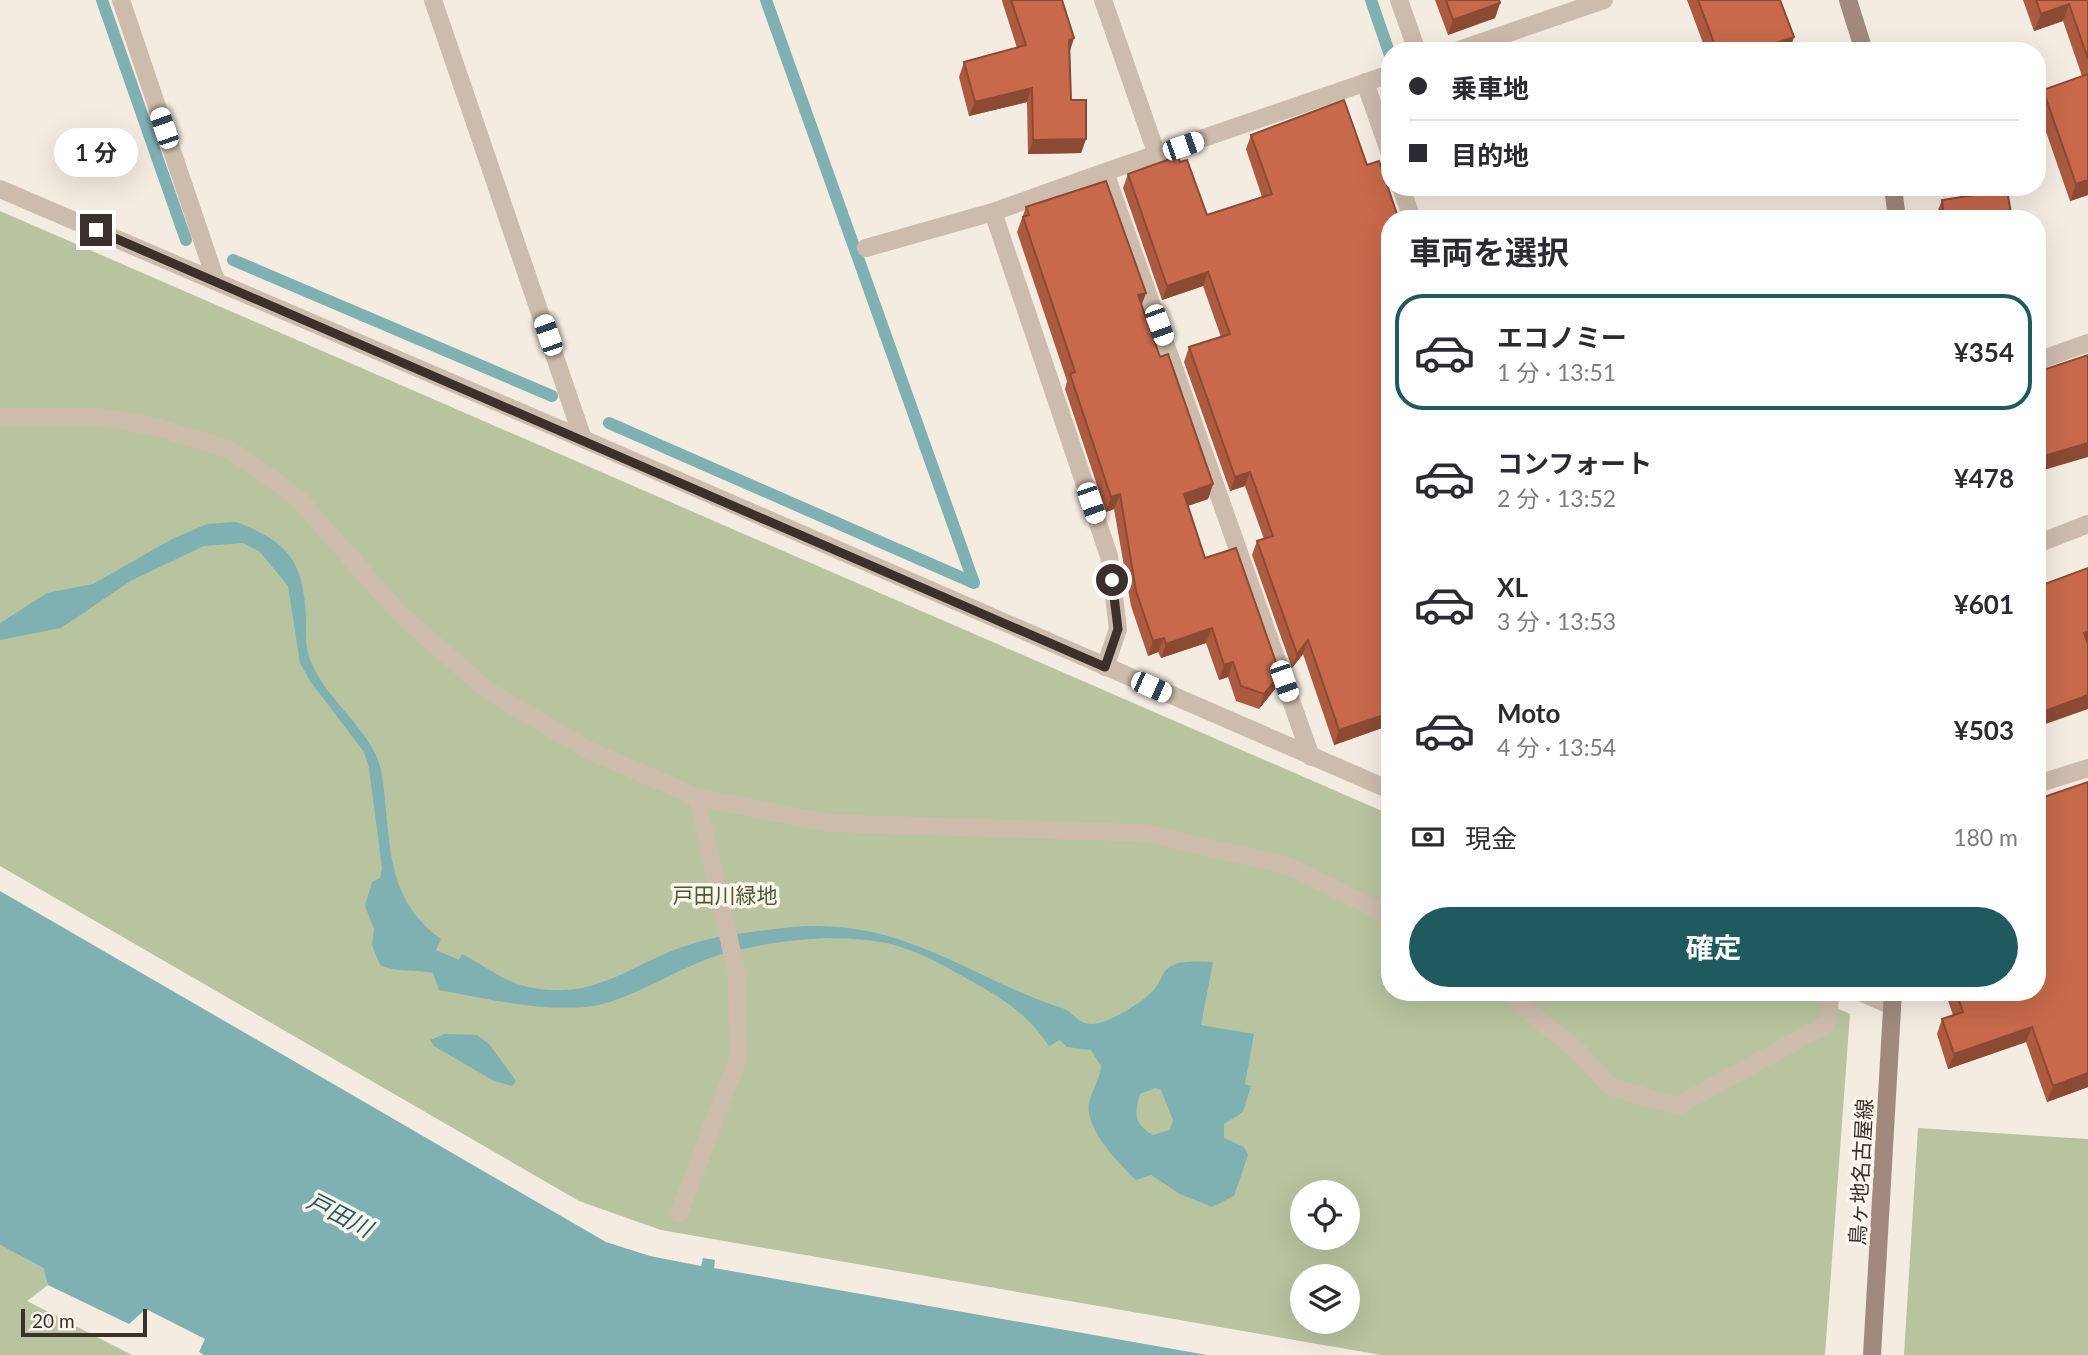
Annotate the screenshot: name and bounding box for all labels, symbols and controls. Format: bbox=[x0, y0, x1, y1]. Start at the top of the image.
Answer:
text: 乗車地 bbox=[1451, 72, 1529, 104]
car bbox=[148, 105, 181, 151]
callout: 1 分 bbox=[54, 128, 138, 177]
car bbox=[1160, 129, 1207, 163]
text: 1 分 bbox=[75, 138, 117, 166]
text: 目的地 bbox=[1451, 139, 1529, 171]
route end bbox=[80, 214, 112, 246]
text: 車両を選択 bbox=[1409, 232, 1569, 271]
car bbox=[1142, 302, 1177, 348]
car bbox=[532, 312, 565, 358]
icon: car bbox=[1413, 321, 1476, 384]
text: エコノミー bbox=[1497, 321, 1627, 353]
text: ¥354 bbox=[1954, 336, 2014, 368]
text: 1 分 · 13:51 bbox=[1497, 358, 1616, 386]
icon: car bbox=[1413, 447, 1476, 510]
text: コンフォート bbox=[1497, 447, 1652, 479]
text: ¥478 bbox=[1954, 462, 2014, 494]
car bbox=[1075, 480, 1108, 526]
text: 2 分 · 13:52 bbox=[1497, 484, 1616, 512]
route start bbox=[1096, 564, 1128, 596]
text: XL bbox=[1497, 571, 1528, 603]
icon: car bbox=[1413, 573, 1476, 636]
text: ¥601 bbox=[1954, 588, 2014, 620]
text: 3 分 · 13:53 bbox=[1497, 607, 1616, 635]
car bbox=[1268, 658, 1301, 704]
car bbox=[1128, 669, 1175, 705]
text: Moto bbox=[1497, 697, 1560, 729]
icon: car bbox=[1413, 699, 1476, 762]
text: ¥503 bbox=[1954, 714, 2014, 746]
text: 4 分 · 13:54 bbox=[1497, 733, 1616, 761]
icon: cash bbox=[1409, 818, 1447, 856]
text: 現金 bbox=[1465, 822, 1517, 854]
text: 180 m bbox=[1953, 823, 2018, 851]
park label: 戸田川緑地 bbox=[673, 882, 778, 907]
button: 確定 bbox=[1409, 907, 2018, 987]
street label: 鳥ヶ地名古屋線 bbox=[1844, 1098, 1876, 1246]
map controls bbox=[1290, 1180, 1360, 1334]
button: locate bbox=[1290, 1180, 1360, 1250]
water label: 戸田川 bbox=[303, 1186, 380, 1243]
button: layers bbox=[1290, 1264, 1360, 1334]
scale bar bbox=[21, 1306, 147, 1338]
text: 20 m bbox=[32, 1309, 75, 1332]

